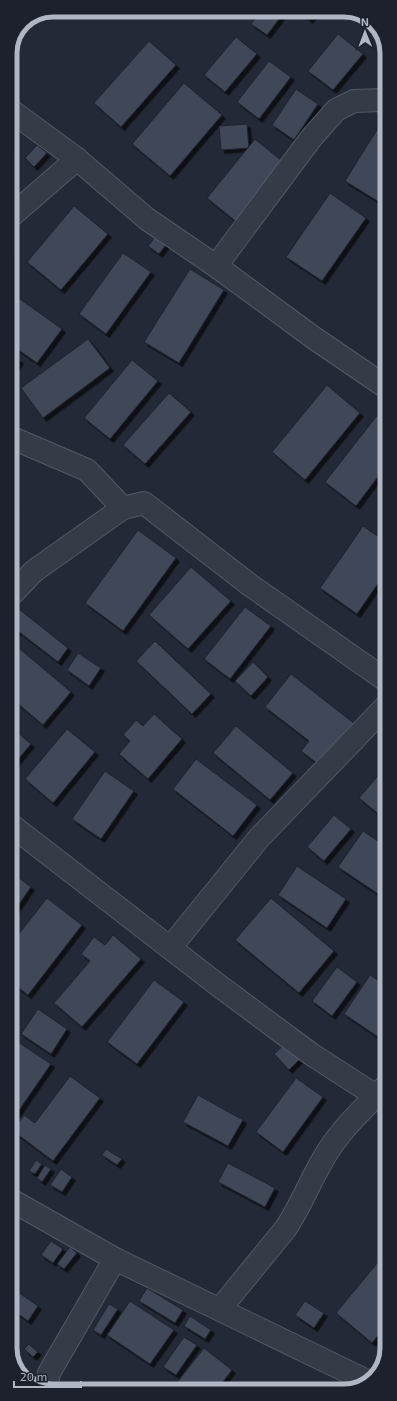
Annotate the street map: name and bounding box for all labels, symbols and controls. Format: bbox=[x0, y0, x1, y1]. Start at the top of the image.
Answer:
north arrow bbox=[345, 12, 385, 52]
text: N bbox=[361, 15, 369, 28]
scale bar bbox=[14, 1363, 81, 1389]
text: 20 m bbox=[20, 1369, 47, 1383]

